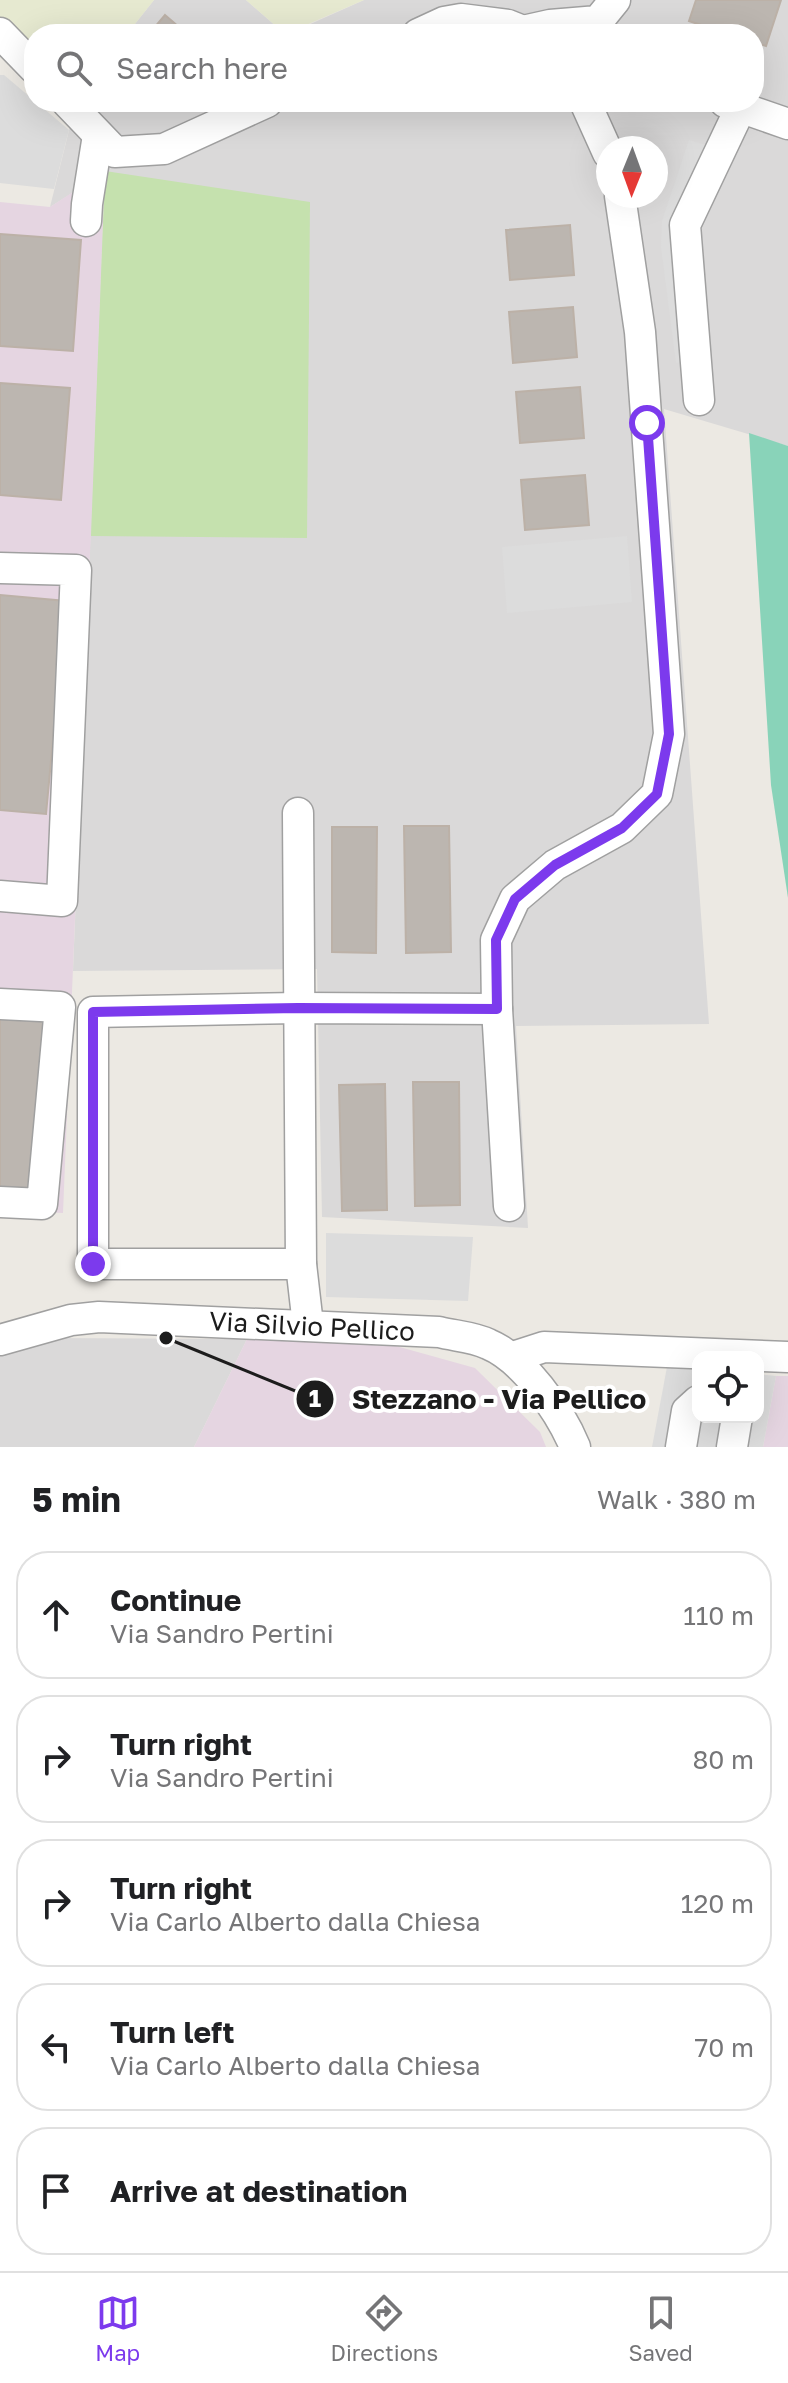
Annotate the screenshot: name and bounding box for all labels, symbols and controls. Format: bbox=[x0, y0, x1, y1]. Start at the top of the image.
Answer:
search box bbox=[24, 24, 764, 112]
icon: search bbox=[52, 46, 96, 90]
text: Search here bbox=[116, 50, 288, 86]
north arrow bbox=[596, 136, 668, 208]
route start bbox=[629, 405, 665, 441]
route end bbox=[75, 1246, 111, 1282]
street label: Via Silvio Pellico bbox=[208, 1305, 416, 1347]
map controls bbox=[692, 1351, 764, 1423]
button: locate bbox=[692, 1351, 764, 1423]
callout: Stezzano - Via Pellico bbox=[295, 1373, 662, 1425]
text: Stezzano - Via Pellico bbox=[352, 1382, 646, 1415]
text: 1 bbox=[309, 1383, 321, 1412]
text: 5 min bbox=[32, 1479, 121, 1519]
text: Walk · 380 m bbox=[597, 1484, 756, 1515]
text: Continue bbox=[110, 1582, 241, 1618]
icon: ahead bbox=[34, 1593, 78, 1637]
text: 110 m bbox=[683, 1600, 754, 1631]
text: Via Sandro Pertini bbox=[110, 1618, 334, 1649]
text: Turn right bbox=[110, 1726, 252, 1762]
icon: right bbox=[34, 1737, 78, 1781]
text: 80 m bbox=[693, 1744, 754, 1775]
text: Via Sandro Pertini bbox=[110, 1762, 334, 1793]
text: Turn right bbox=[110, 1870, 252, 1906]
icon: right bbox=[34, 1881, 78, 1925]
text: 120 m bbox=[681, 1888, 754, 1919]
text: Via Carlo Alberto dalla Chiesa bbox=[110, 1906, 480, 1937]
text: Turn left bbox=[110, 2014, 235, 2050]
icon: left bbox=[34, 2025, 78, 2069]
text: 70 m bbox=[695, 2032, 754, 2063]
text: Via Carlo Alberto dalla Chiesa bbox=[110, 2050, 480, 2081]
icon: arrive bbox=[34, 2169, 78, 2213]
text: Arrive at destination bbox=[110, 2173, 407, 2209]
tab: Map bbox=[95, 2291, 140, 2366]
tab: Directions bbox=[331, 2291, 438, 2366]
tab: Saved bbox=[629, 2291, 693, 2366]

